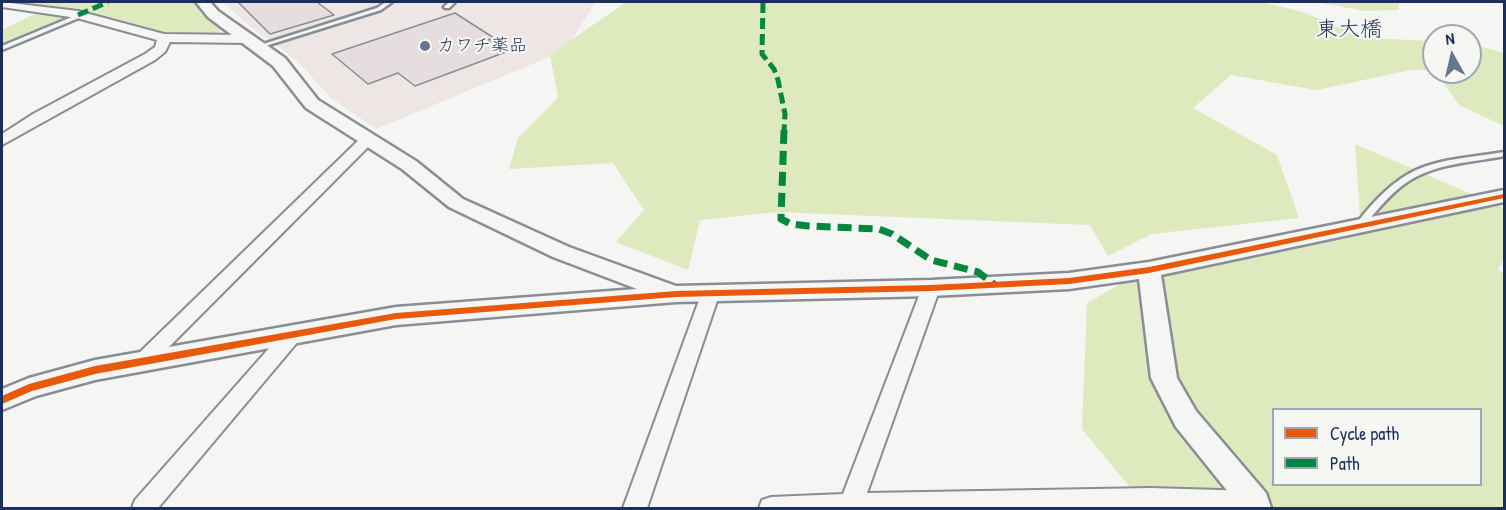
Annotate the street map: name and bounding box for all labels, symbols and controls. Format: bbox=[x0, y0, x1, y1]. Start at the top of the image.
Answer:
district label: 東大橋 bbox=[1316, 17, 1382, 43]
north arrow bbox=[1422, 24, 1482, 84]
text: N bbox=[1444, 27, 1456, 50]
place label: カワチ薬品 bbox=[437, 35, 527, 57]
marker: カワチ薬品 bbox=[418, 39, 432, 53]
legend bbox=[1272, 408, 1482, 486]
text: Cycle path bbox=[1330, 421, 1399, 446]
text: Path bbox=[1330, 451, 1359, 476]

